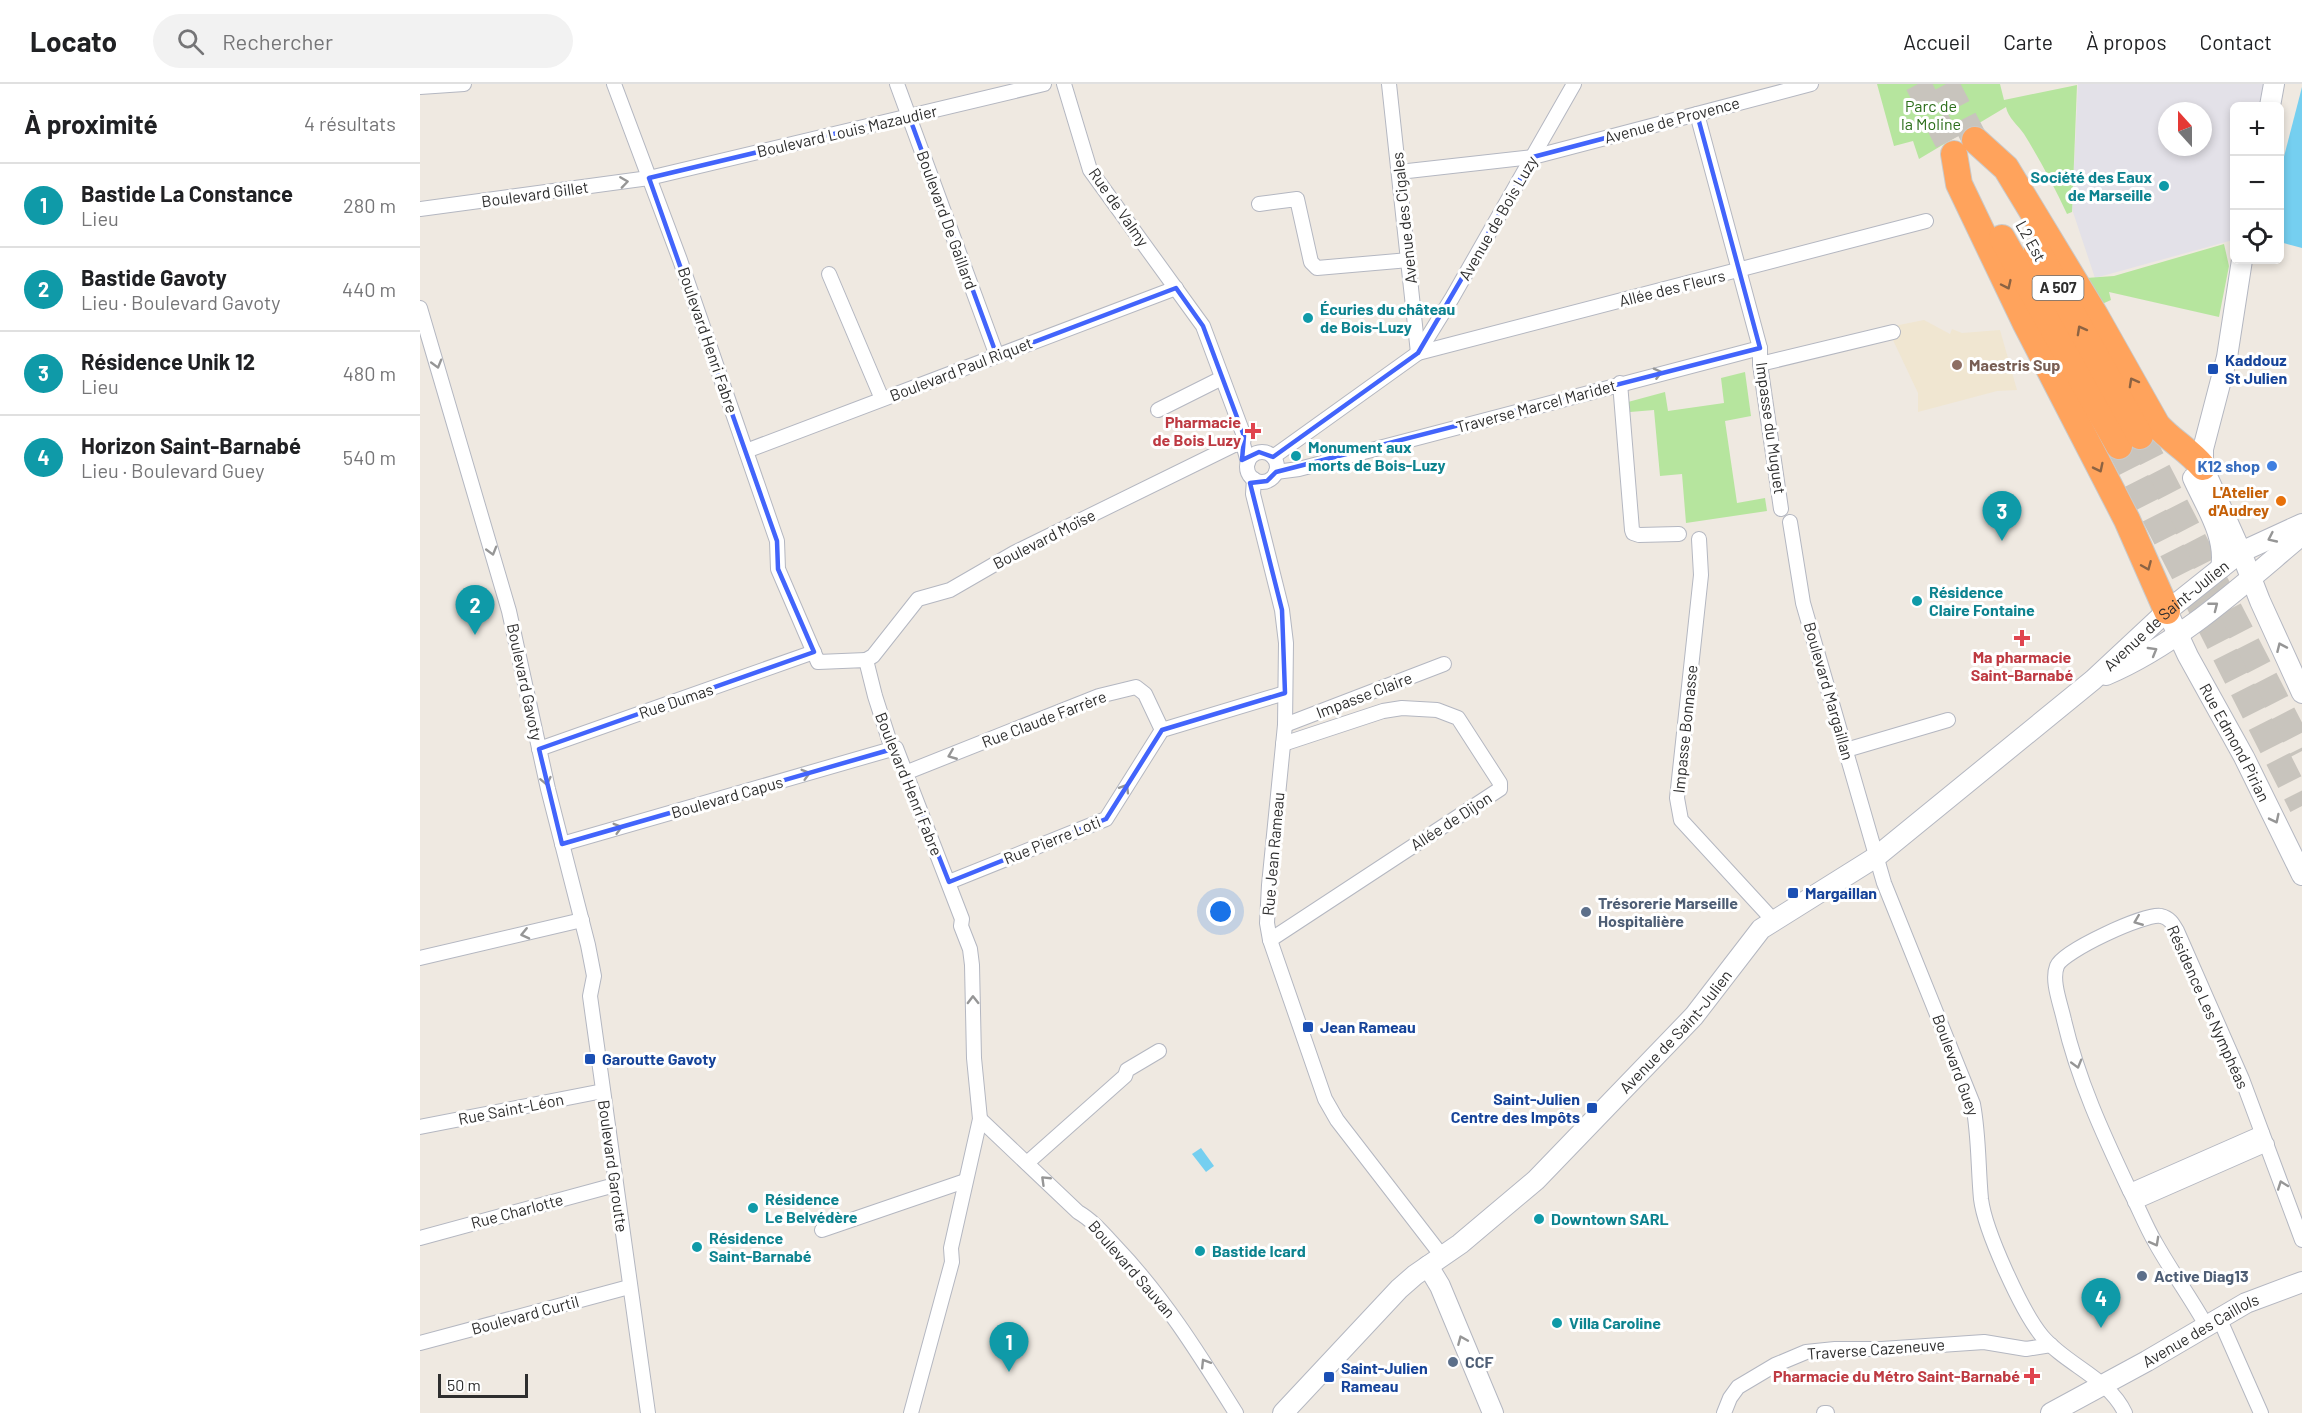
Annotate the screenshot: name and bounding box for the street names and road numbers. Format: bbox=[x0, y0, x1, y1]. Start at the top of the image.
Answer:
street label: Avenue de Provence bbox=[1602, 92, 1742, 147]
street label: Boulevard Louis Mazaudier bbox=[755, 100, 939, 161]
street label: Boulevard De Gaillard bbox=[914, 148, 981, 292]
street label: Avenue des Cigales bbox=[1387, 151, 1420, 285]
street label: Avenue de Bois Luzy bbox=[1454, 152, 1541, 283]
street label: Rue de Valmy bbox=[1085, 164, 1154, 250]
street label: Boulevard Gillet bbox=[480, 177, 590, 210]
street label: L2 Est bbox=[2012, 217, 2050, 265]
street label: Boulevard Henri Fabre bbox=[675, 264, 742, 415]
street label: Allée des Fleurs bbox=[1617, 265, 1727, 310]
road number: A 507 bbox=[2032, 276, 2084, 300]
street label: Boulevard Paul Riquet bbox=[887, 333, 1035, 404]
street label: Impasse du Muguet bbox=[1753, 361, 1790, 495]
street label: Traverse Marcel Maridet bbox=[1454, 375, 1618, 436]
street label: Boulevard Moïse bbox=[989, 505, 1098, 573]
street label: Avenue de Saint-Julien bbox=[2099, 556, 2232, 674]
street label: Boulevard Margaillan bbox=[1801, 620, 1858, 762]
street label: Boulevard Gavoty bbox=[504, 621, 547, 743]
street label: Impasse Bonnasse bbox=[1668, 664, 1701, 794]
street label: Impasse Claire bbox=[1313, 668, 1414, 722]
street label: Rue Dumas bbox=[636, 679, 716, 722]
street label: Rue Edmond Pirian bbox=[2196, 680, 2274, 804]
street label: Rue Claude Farrère bbox=[979, 686, 1109, 751]
street label: Boulevard Henri Fabre bbox=[872, 709, 947, 858]
street label: Boulevard Capus bbox=[669, 771, 785, 822]
street label: Allée de Dijon bbox=[1407, 787, 1495, 854]
street label: Rue Jean Rameau bbox=[1258, 791, 1287, 917]
street label: Rue Pierre Loti bbox=[1000, 811, 1103, 868]
street label: Résidence Les Nymphéas bbox=[2164, 922, 2253, 1092]
street label: Avenue de Saint-Julien bbox=[1615, 966, 1735, 1097]
street label: Boulevard Guey bbox=[1929, 1011, 1984, 1119]
street label: Rue Saint-Léon bbox=[457, 1089, 565, 1128]
street label: Boulevard Garoutte bbox=[595, 1099, 632, 1233]
street label: Rue Charlotte bbox=[469, 1189, 565, 1232]
street label: Boulevard Sauvan bbox=[1085, 1216, 1180, 1321]
street label: Avenue des Caillols bbox=[2139, 1289, 2261, 1371]
street label: Boulevard Curtil bbox=[469, 1291, 581, 1338]
street label: Traverse Cazeneuve bbox=[1806, 1334, 1946, 1363]

